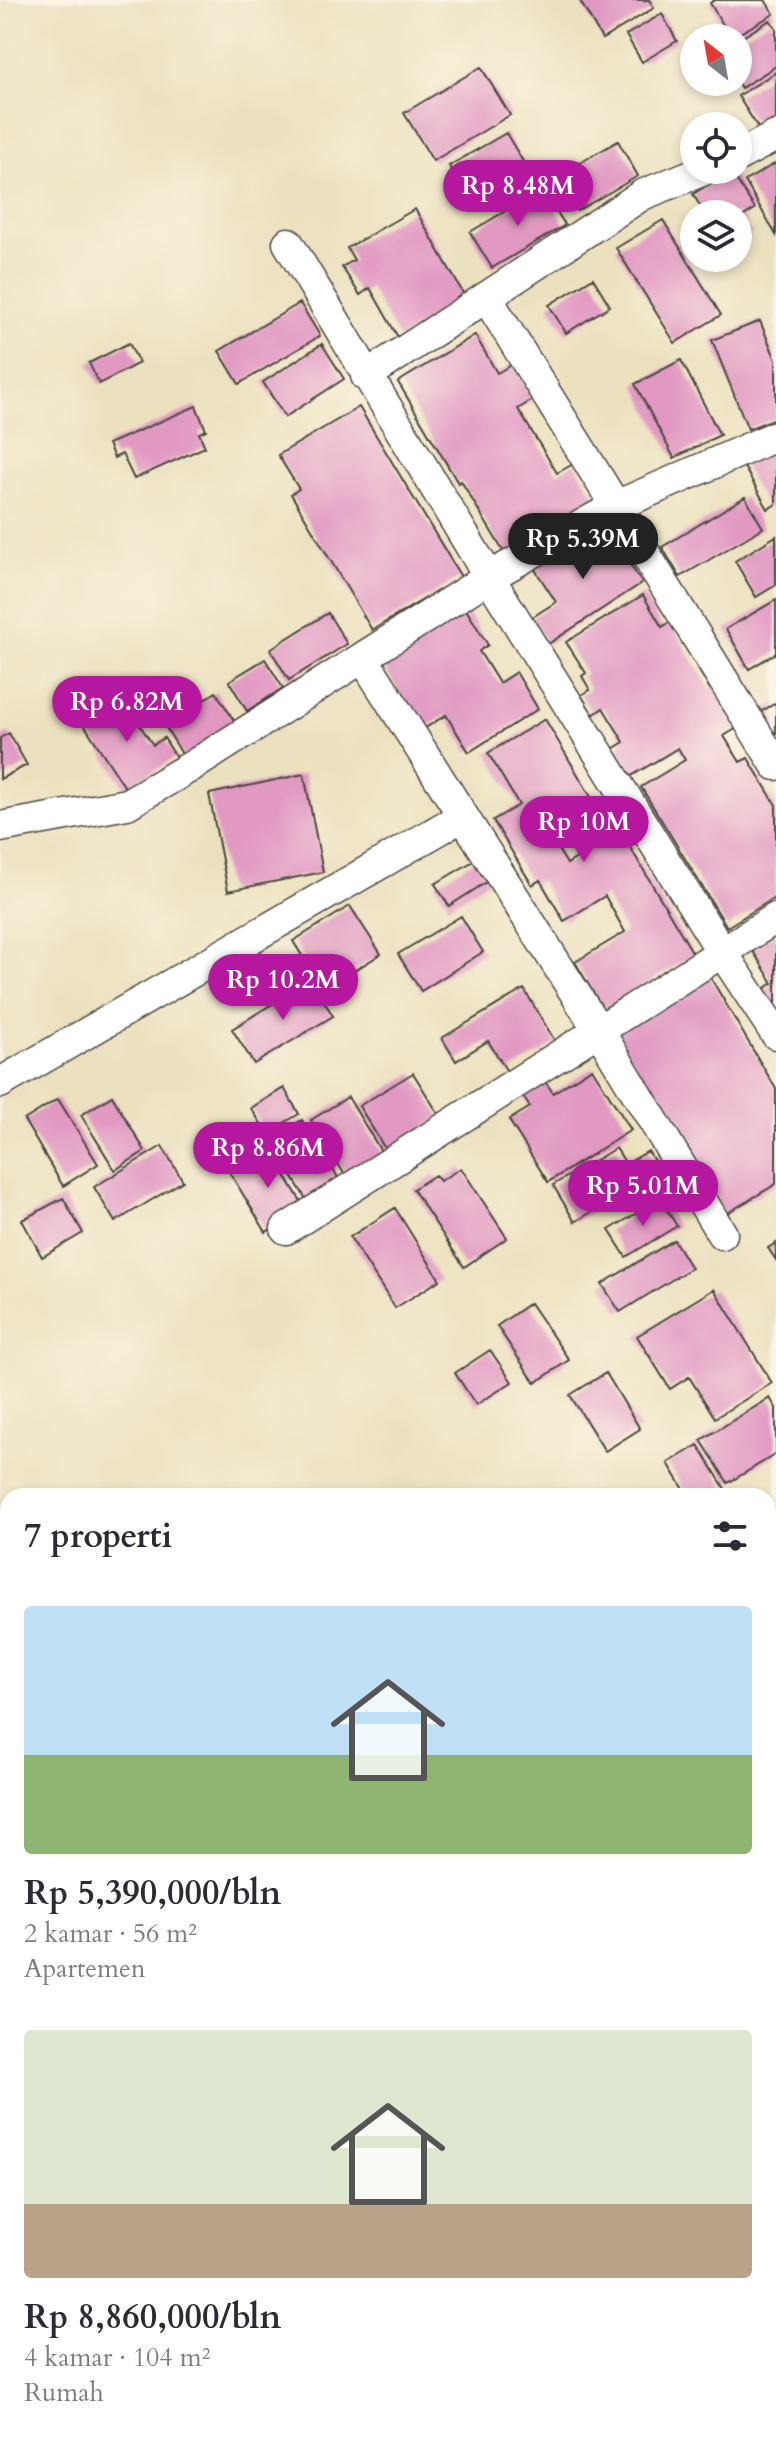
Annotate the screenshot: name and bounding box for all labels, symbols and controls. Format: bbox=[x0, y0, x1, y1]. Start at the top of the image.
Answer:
north arrow bbox=[680, 24, 752, 96]
map controls bbox=[680, 24, 752, 272]
button: locate bbox=[680, 112, 752, 184]
pin: Rp 8.48M bbox=[435, 160, 601, 228]
text: Rp 8.48M bbox=[461, 168, 575, 203]
button: layers bbox=[680, 200, 752, 272]
pin: Rp 5.39M bbox=[500, 513, 666, 581]
text: Rp 5.39M bbox=[526, 521, 640, 556]
pin: Rp 6.82M bbox=[44, 676, 210, 744]
text: Rp 6.82M bbox=[70, 684, 184, 719]
pin: Rp 10M bbox=[519, 796, 649, 864]
text: Rp 10M bbox=[538, 804, 630, 839]
pin: Rp 10.2M bbox=[200, 954, 366, 1022]
text: Rp 10.2M bbox=[226, 962, 340, 997]
pin: Rp 8.86M bbox=[185, 1122, 351, 1190]
text: Rp 8.86M bbox=[211, 1130, 325, 1165]
pin: Rp 5.01M bbox=[560, 1160, 726, 1228]
text: Rp 5.01M bbox=[586, 1168, 700, 1203]
text: 7 properti bbox=[24, 1513, 172, 1559]
icon: filters bbox=[708, 1514, 752, 1558]
icon: home bbox=[316, 1658, 460, 1802]
text: Rp 5,390,000/bln bbox=[24, 1870, 281, 1916]
text: 2 kamar · 56 m² bbox=[24, 1916, 197, 1951]
text: Apartemen bbox=[24, 1951, 146, 1986]
icon: home bbox=[316, 2082, 460, 2226]
text: Rp 8,860,000/bln bbox=[24, 2294, 281, 2340]
text: 4 kamar · 104 m² bbox=[24, 2340, 210, 2375]
text: Rumah bbox=[24, 2375, 104, 2410]

